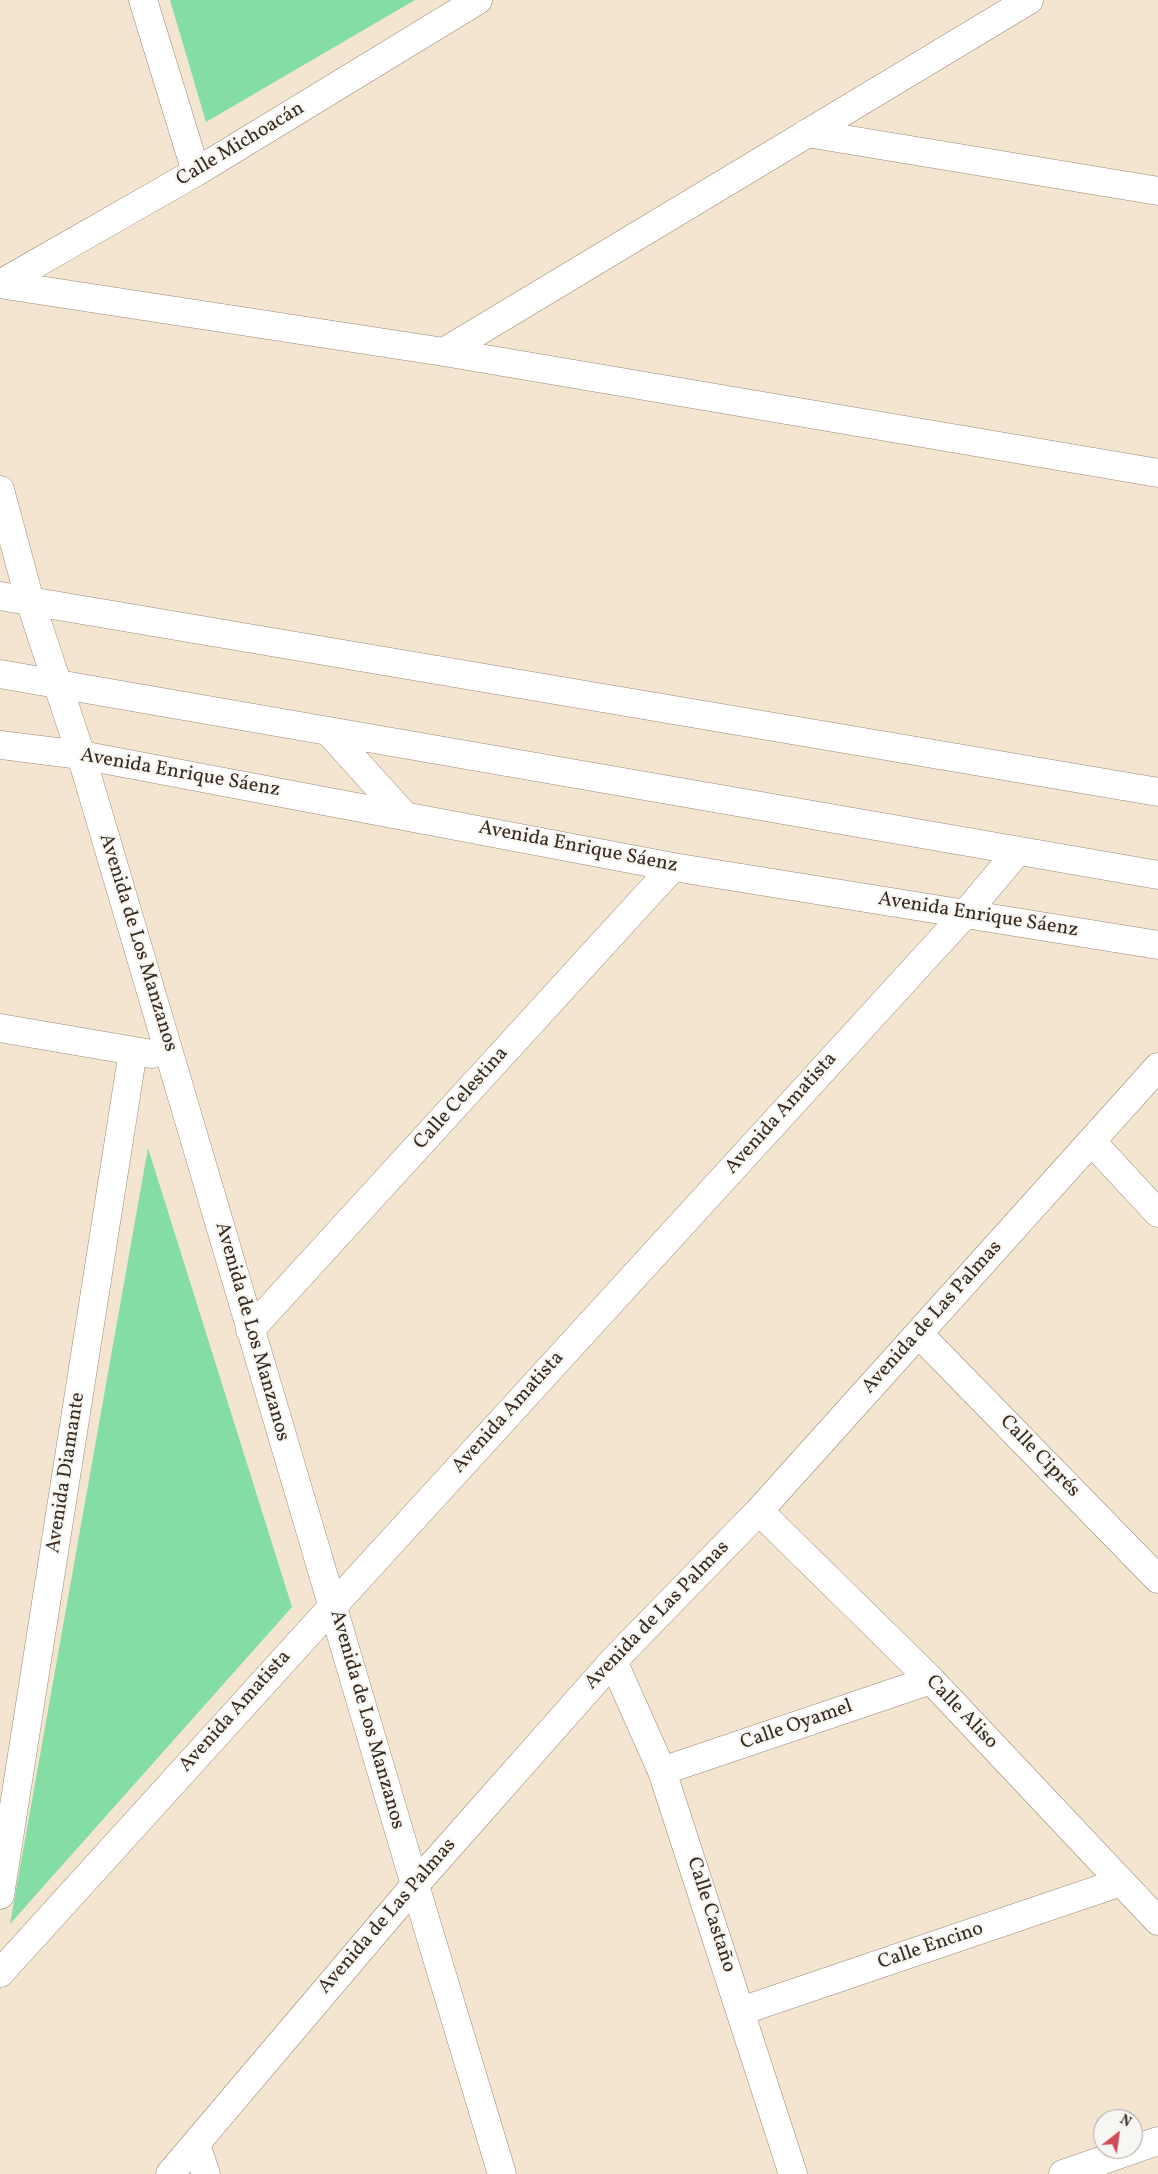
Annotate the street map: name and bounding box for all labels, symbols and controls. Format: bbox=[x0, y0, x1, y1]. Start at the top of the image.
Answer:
street label: Calle Michoacán bbox=[173, 97, 309, 193]
street label: Avenida Enrique Sáenz bbox=[78, 745, 282, 803]
street label: Avenida Enrique Sáenz bbox=[476, 817, 680, 879]
street label: Avenida de Los Manzanos bbox=[92, 831, 182, 1055]
street label: Avenida Enrique Sáenz bbox=[876, 888, 1080, 944]
street label: Calle Celestina bbox=[410, 1043, 514, 1155]
street label: Avenida Amatista bbox=[721, 1048, 843, 1180]
street label: Avenida de Los Manzanos bbox=[208, 1220, 294, 1444]
street label: Avenida de Las Palmas bbox=[858, 1236, 1008, 1400]
street label: Avenida Amatista bbox=[448, 1347, 570, 1479]
street label: Avenida Diamante bbox=[42, 1391, 92, 1555]
street label: Calle Ciprés bbox=[994, 1411, 1084, 1503]
street label: Avenida de Las Palmas bbox=[581, 1536, 735, 1696]
street label: Avenida de Los Manzanos bbox=[323, 1608, 409, 1832]
street label: Avenida Amatista bbox=[175, 1646, 297, 1778]
street label: Calle Aliso bbox=[920, 1671, 1002, 1755]
street label: Calle Oyamel bbox=[738, 1696, 856, 1756]
street label: Avenida de Las Palmas bbox=[314, 1834, 462, 2000]
street label: Calle Castaño bbox=[680, 1854, 740, 1976]
street label: Calle Encino bbox=[875, 1918, 987, 1976]
north arrow bbox=[1093, 2109, 1143, 2159]
text: N bbox=[1116, 2111, 1134, 2132]

